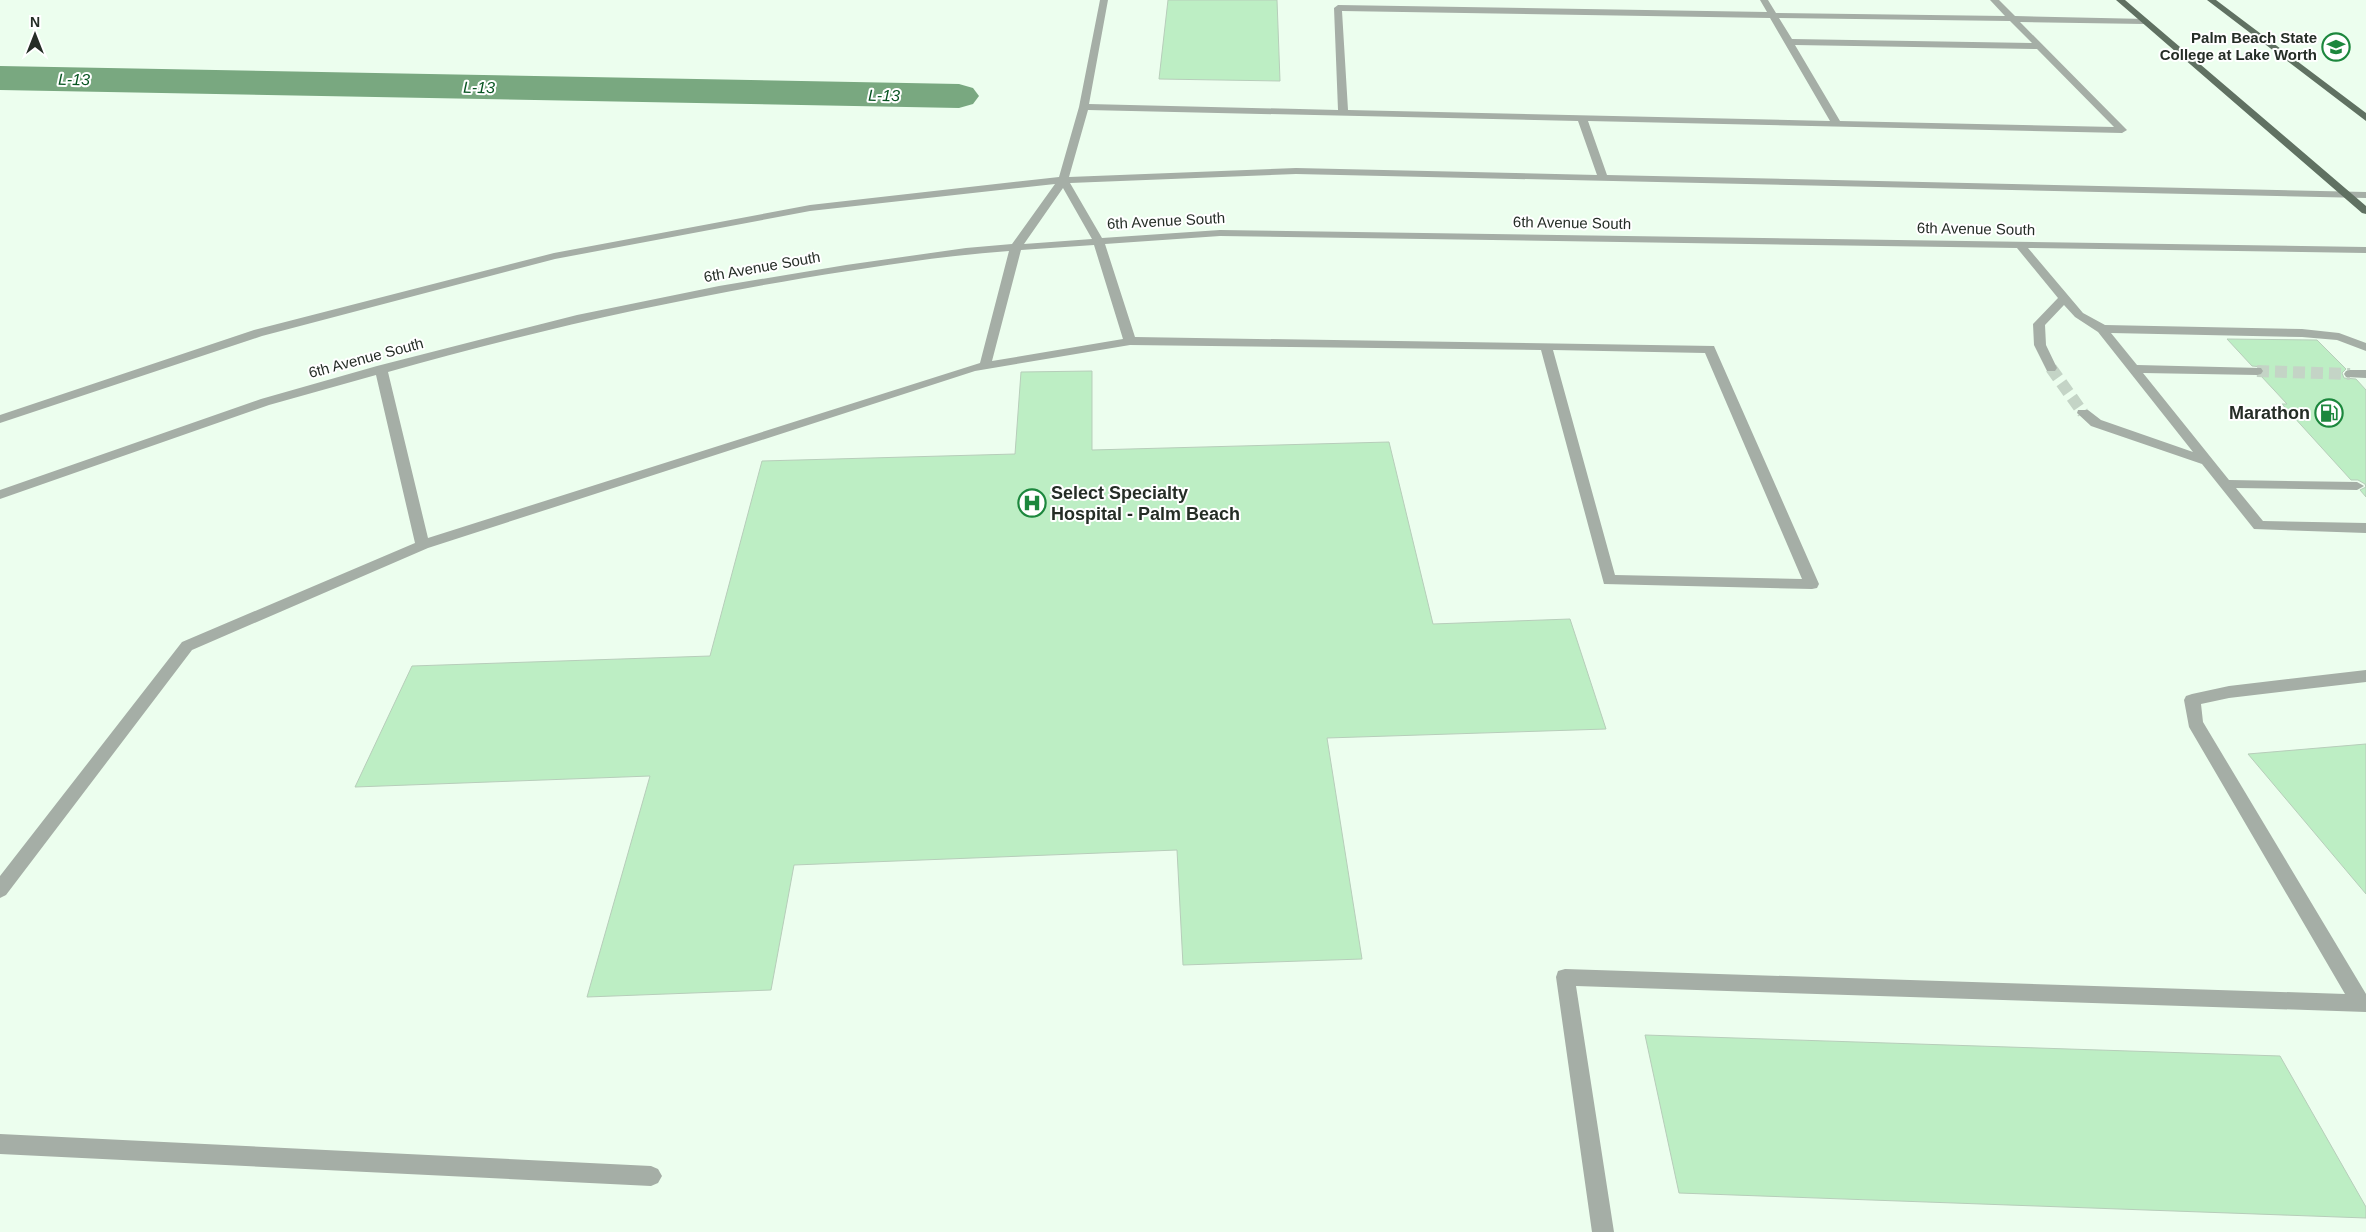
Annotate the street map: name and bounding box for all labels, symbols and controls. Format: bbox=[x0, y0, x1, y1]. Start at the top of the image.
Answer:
north arrow bbox=[10, 10, 60, 60]
text: N bbox=[30, 14, 40, 30]
place label: Palm Beach State College at Lake Worth bbox=[2160, 29, 2317, 63]
school or university icon: Palm Beach State College at Lake Worth bbox=[2321, 32, 2351, 62]
water label: L-13 bbox=[58, 71, 90, 88]
water label: L-13 bbox=[463, 79, 495, 96]
water label: L-13 bbox=[868, 87, 900, 104]
street label: 6th Avenue South bbox=[1107, 209, 1225, 232]
street label: 6th Avenue South bbox=[1513, 213, 1631, 232]
street label: 6th Avenue South bbox=[1917, 219, 2035, 238]
street label: 6th Avenue South bbox=[702, 248, 822, 285]
street label: 6th Avenue South bbox=[307, 334, 425, 381]
fuel station icon: Marathon bbox=[2314, 398, 2344, 428]
place label: Marathon bbox=[2229, 403, 2310, 423]
place label: Select Specialty Hospital - Palm Beach bbox=[1051, 483, 1240, 524]
hospital icon: Select Specialty Hospital - Palm Beach bbox=[1017, 488, 1047, 518]

